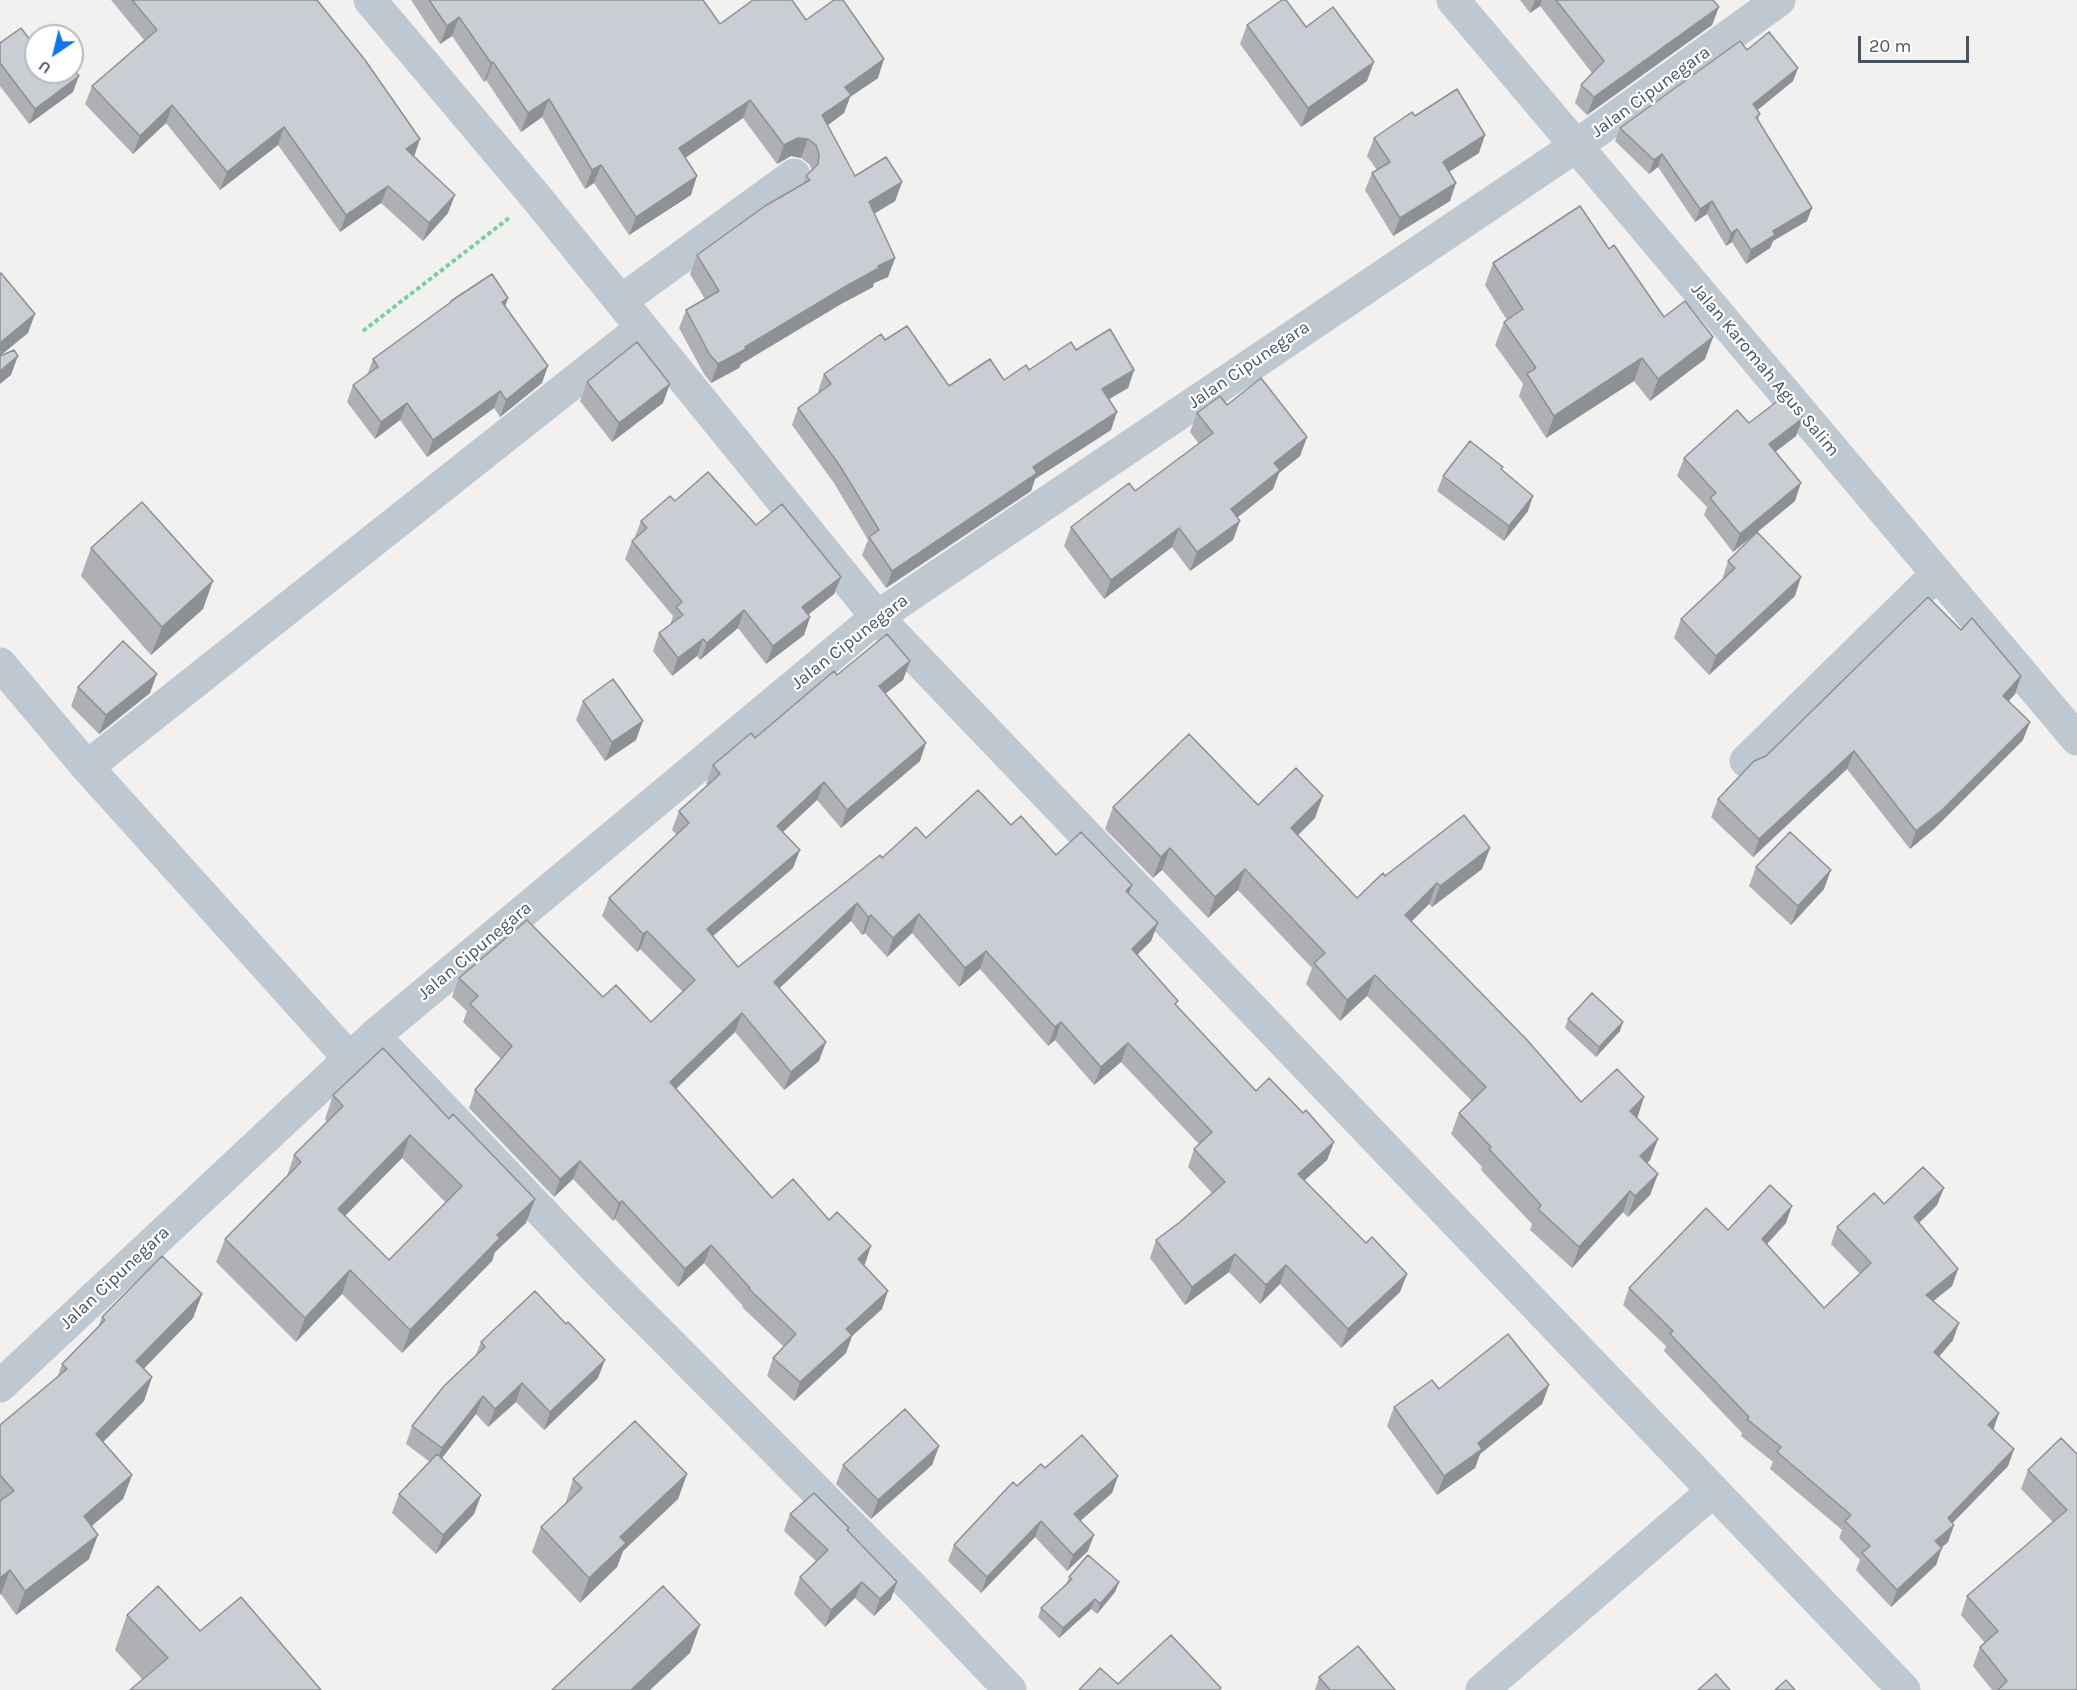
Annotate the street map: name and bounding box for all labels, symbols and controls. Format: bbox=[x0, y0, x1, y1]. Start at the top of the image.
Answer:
north arrow bbox=[24, 24, 84, 84]
scale bar bbox=[1861, 24, 1972, 62]
text: 20 m bbox=[1869, 35, 1911, 57]
street label: Jalan Cipunegara bbox=[1587, 42, 1715, 142]
text: U bbox=[35, 57, 55, 78]
street label: Jalan Karomah Agus Salim bbox=[1686, 279, 1844, 461]
street label: Jalan Cipunegara bbox=[1184, 316, 1314, 414]
street label: Jalan Cipunegara bbox=[788, 590, 912, 694]
street label: Jalan Cipunegara bbox=[414, 897, 536, 1005]
street label: Jalan Cipunegara bbox=[56, 1222, 174, 1334]

